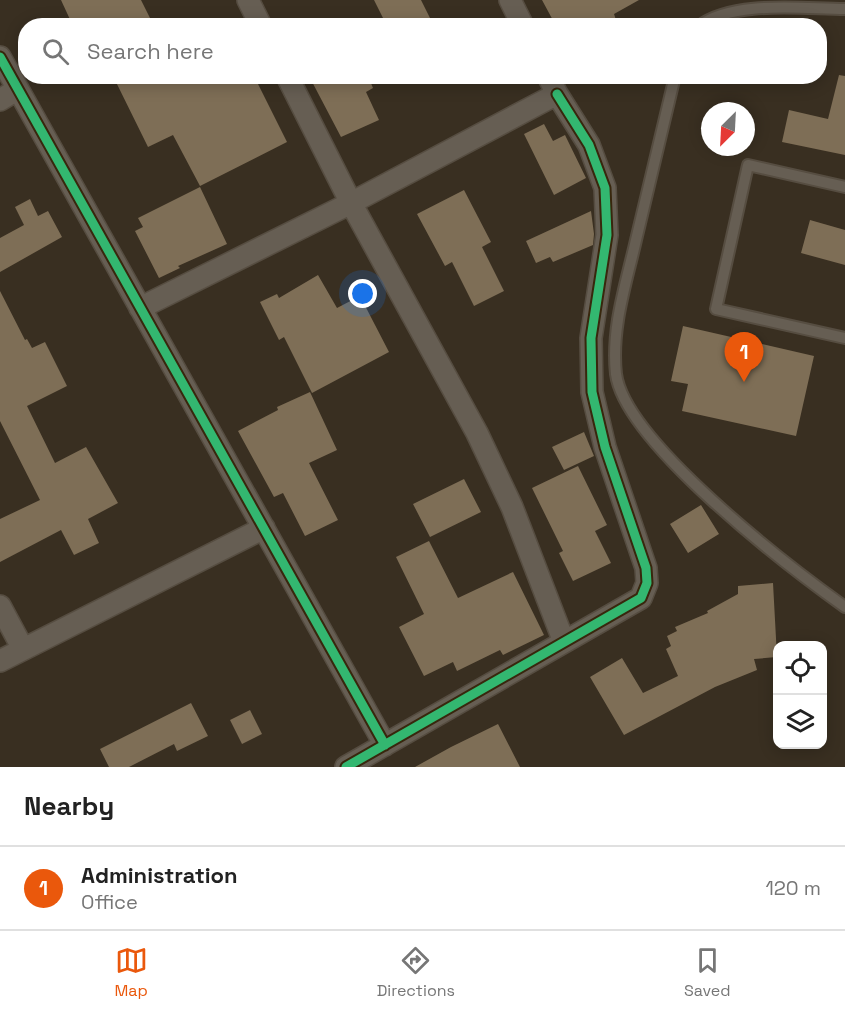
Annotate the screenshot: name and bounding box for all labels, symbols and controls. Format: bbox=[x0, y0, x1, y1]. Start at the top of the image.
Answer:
search box bbox=[18, 18, 827, 84]
icon: search bbox=[39, 35, 72, 68]
text: Search here bbox=[87, 37, 214, 65]
north arrow bbox=[701, 102, 755, 156]
your location bbox=[348, 279, 377, 308]
pin: 1 bbox=[724, 332, 764, 382]
map controls bbox=[773, 641, 827, 749]
button: locate bbox=[773, 641, 827, 695]
button: layers bbox=[773, 695, 827, 749]
text: Nearby bbox=[24, 789, 114, 823]
text: Administration bbox=[81, 861, 238, 889]
text: 1 bbox=[39, 875, 48, 901]
text: 120 m bbox=[765, 875, 821, 901]
text: Office bbox=[81, 889, 138, 915]
tab: Map bbox=[114, 944, 148, 1001]
tab: Directions bbox=[377, 944, 455, 1001]
tab: Saved bbox=[684, 944, 731, 1001]

